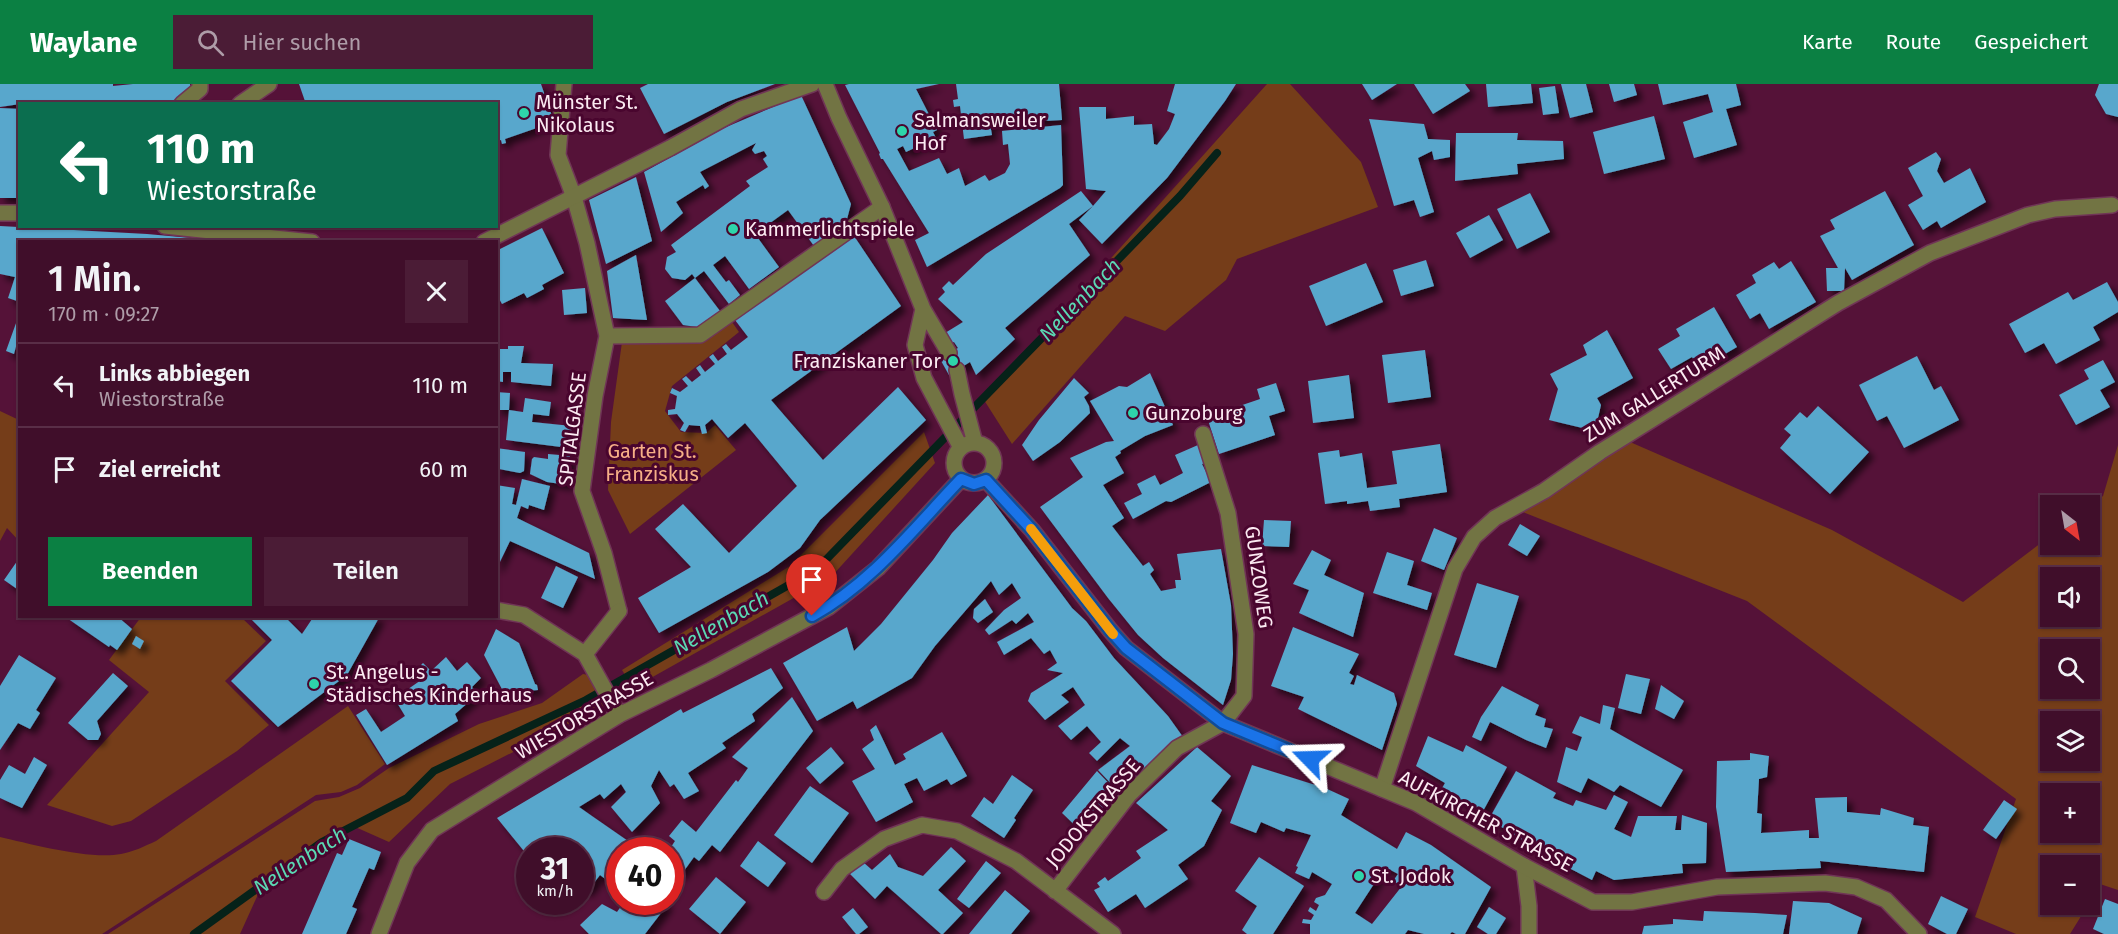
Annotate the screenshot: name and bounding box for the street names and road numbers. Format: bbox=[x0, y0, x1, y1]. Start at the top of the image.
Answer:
street label: ZUM GALLERTURM bbox=[1579, 341, 1729, 447]
street label: SPITALGASSE bbox=[553, 371, 591, 487]
street label: GUNZOWEG bbox=[1240, 524, 1278, 630]
street label: WIESTORSTRASSE bbox=[511, 666, 657, 764]
street label: JODOKSTRASSE bbox=[1040, 754, 1146, 872]
street label: AUFKIRCHER STRASSE bbox=[1395, 765, 1577, 877]

